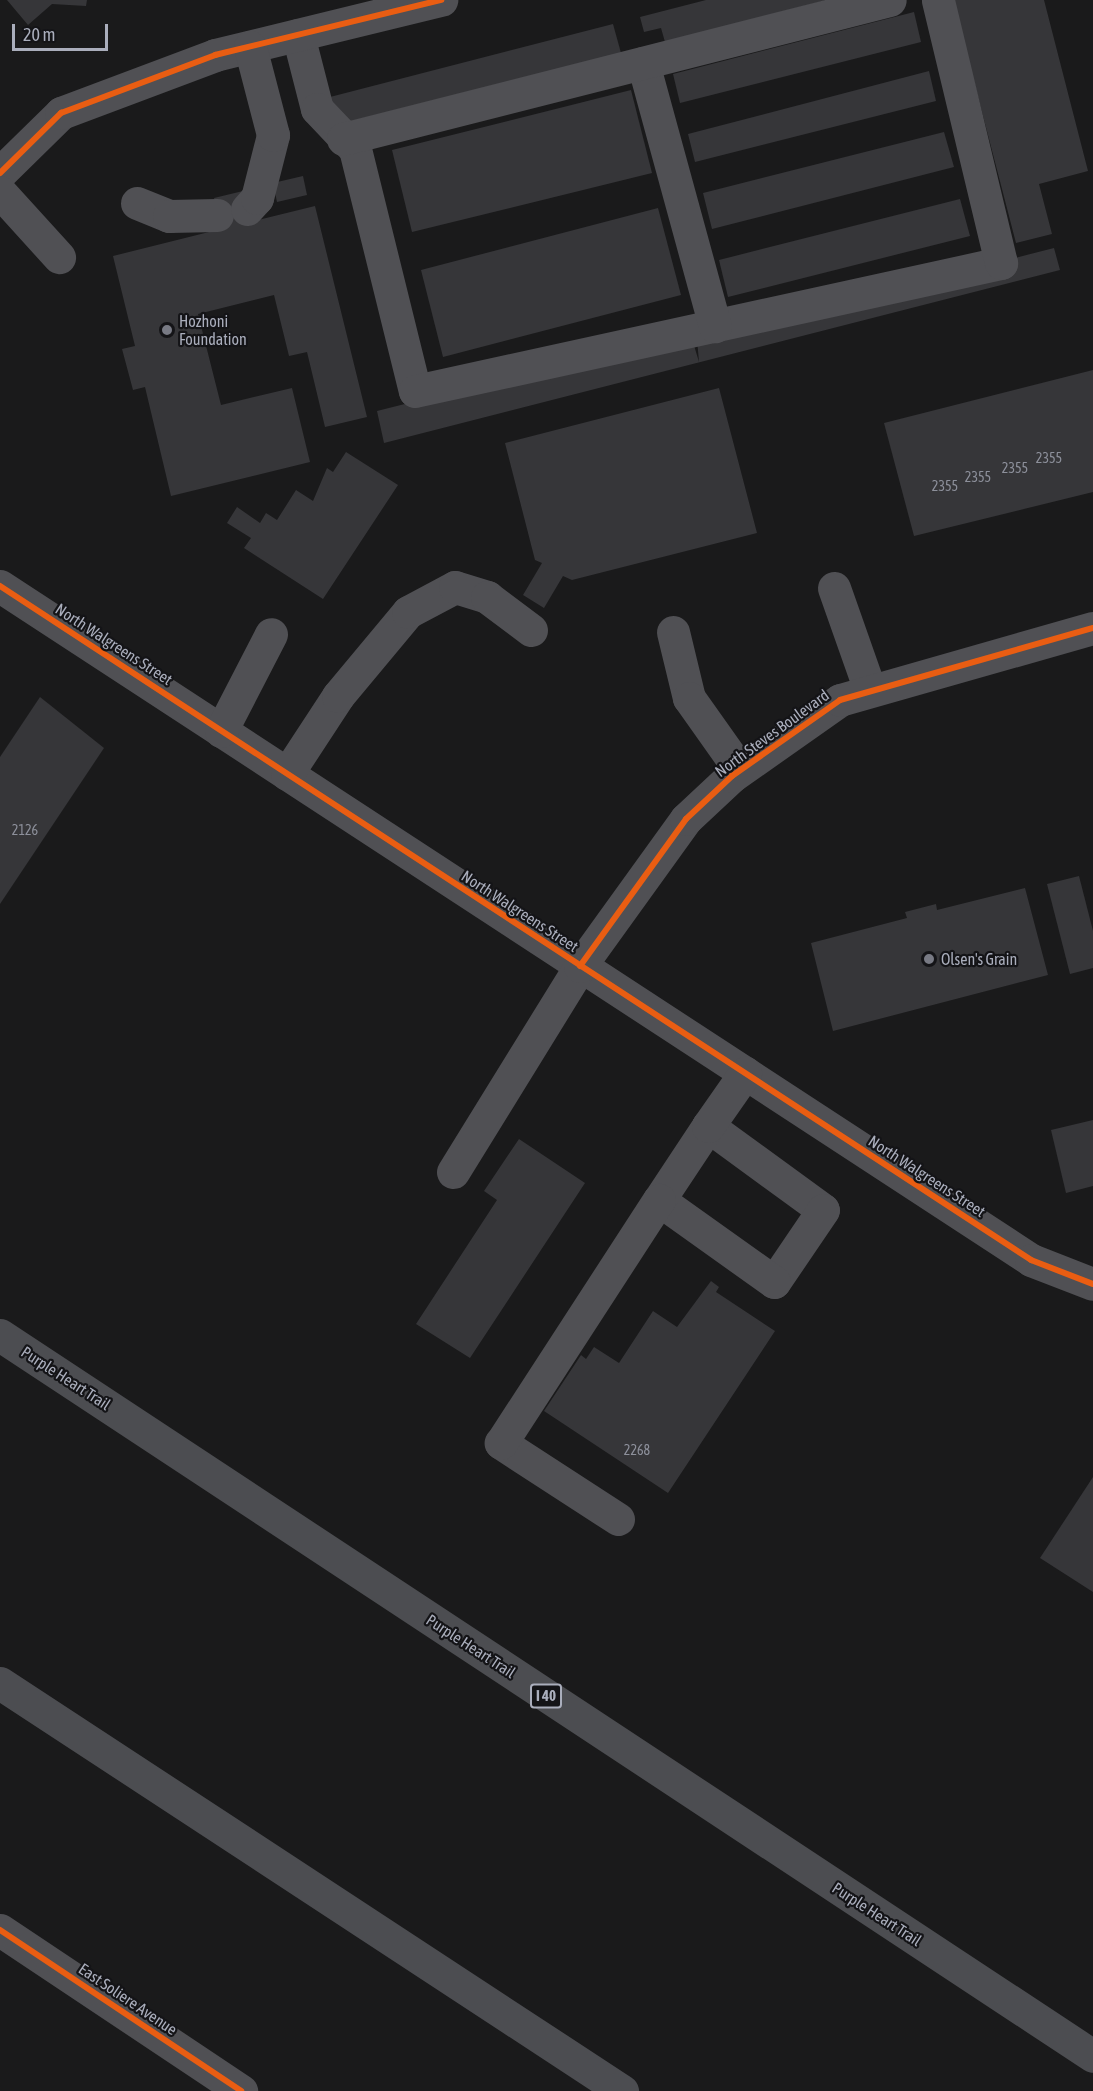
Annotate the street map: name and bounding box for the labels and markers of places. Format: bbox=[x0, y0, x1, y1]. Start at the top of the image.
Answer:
place label: Hozhoni Foundation bbox=[179, 311, 247, 349]
marker: Hozhoni Foundation bbox=[160, 323, 174, 337]
place label: Olsen's Grain bbox=[941, 949, 1017, 969]
marker: Olsen's Grain bbox=[922, 952, 936, 966]

